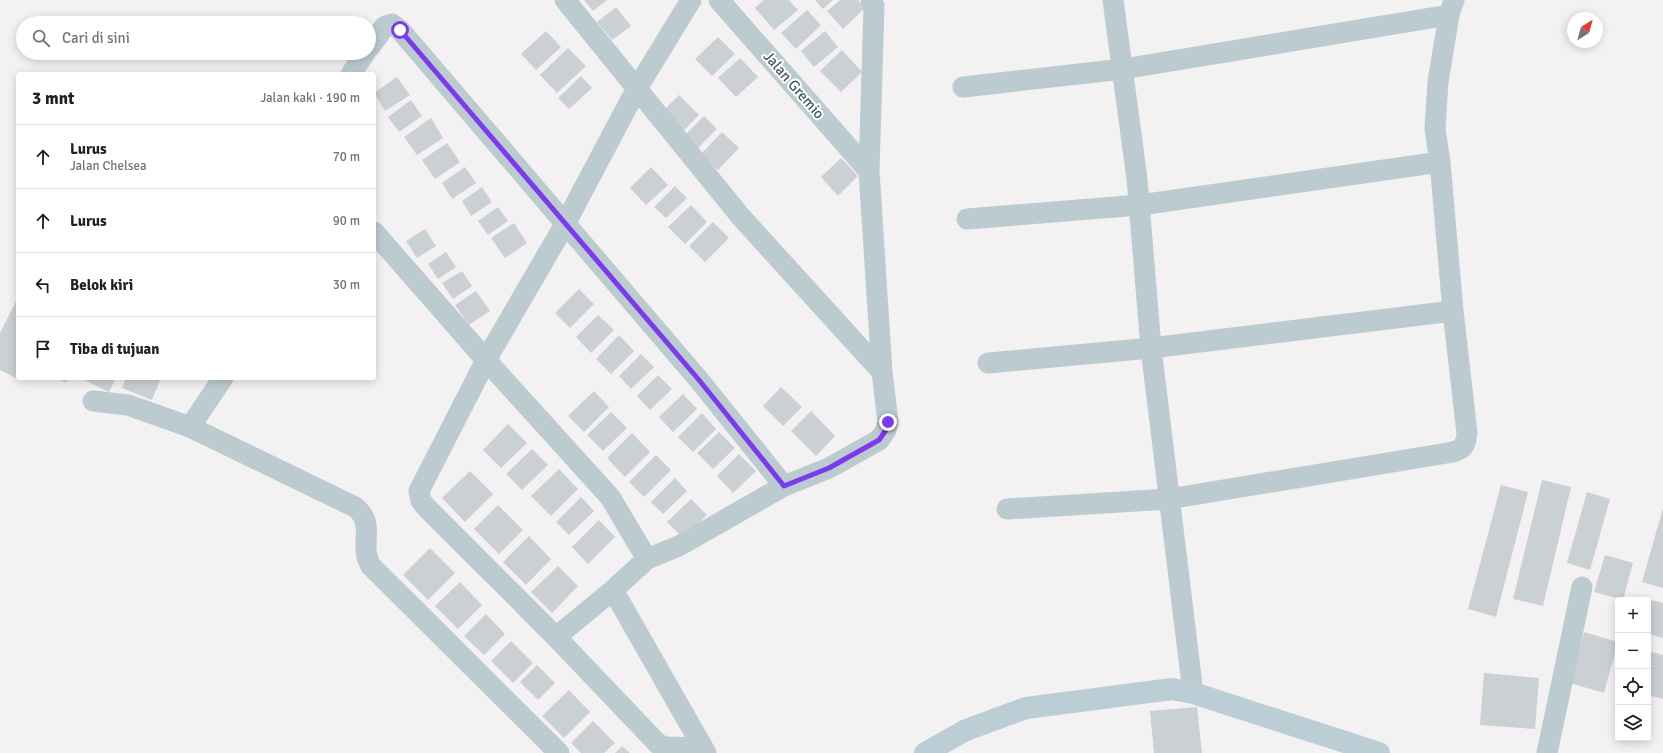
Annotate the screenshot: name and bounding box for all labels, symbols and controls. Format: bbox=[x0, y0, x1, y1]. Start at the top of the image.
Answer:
north arrow bbox=[1567, 12, 1603, 48]
search box bbox=[16, 16, 376, 60]
route start bbox=[391, 21, 409, 39]
icon: search bbox=[30, 27, 52, 49]
text: Cari di sini bbox=[62, 29, 130, 47]
street label: Jalan Gremio bbox=[760, 48, 828, 123]
text: 3 mnt bbox=[32, 88, 74, 109]
text: Jalan kaki · 190 m bbox=[261, 90, 360, 106]
text: Lurus bbox=[70, 140, 107, 158]
icon: ahead bbox=[32, 146, 54, 168]
text: 70 m bbox=[333, 149, 360, 165]
text: Jalan Chelsea bbox=[70, 158, 147, 174]
icon: ahead bbox=[32, 210, 54, 232]
text: Lurus bbox=[70, 212, 107, 230]
text: 90 m bbox=[333, 213, 360, 229]
icon: left bbox=[32, 274, 54, 296]
text: Belok kiri bbox=[70, 276, 133, 294]
text: 30 m bbox=[333, 277, 360, 293]
icon: arrive bbox=[32, 338, 54, 360]
text: Tiba di tujuan bbox=[70, 340, 160, 358]
route end bbox=[879, 413, 897, 431]
map controls bbox=[1615, 597, 1651, 741]
button: + bbox=[1615, 597, 1651, 633]
button: − bbox=[1615, 633, 1651, 669]
button: locate bbox=[1615, 669, 1651, 705]
button: layers bbox=[1615, 705, 1651, 741]

